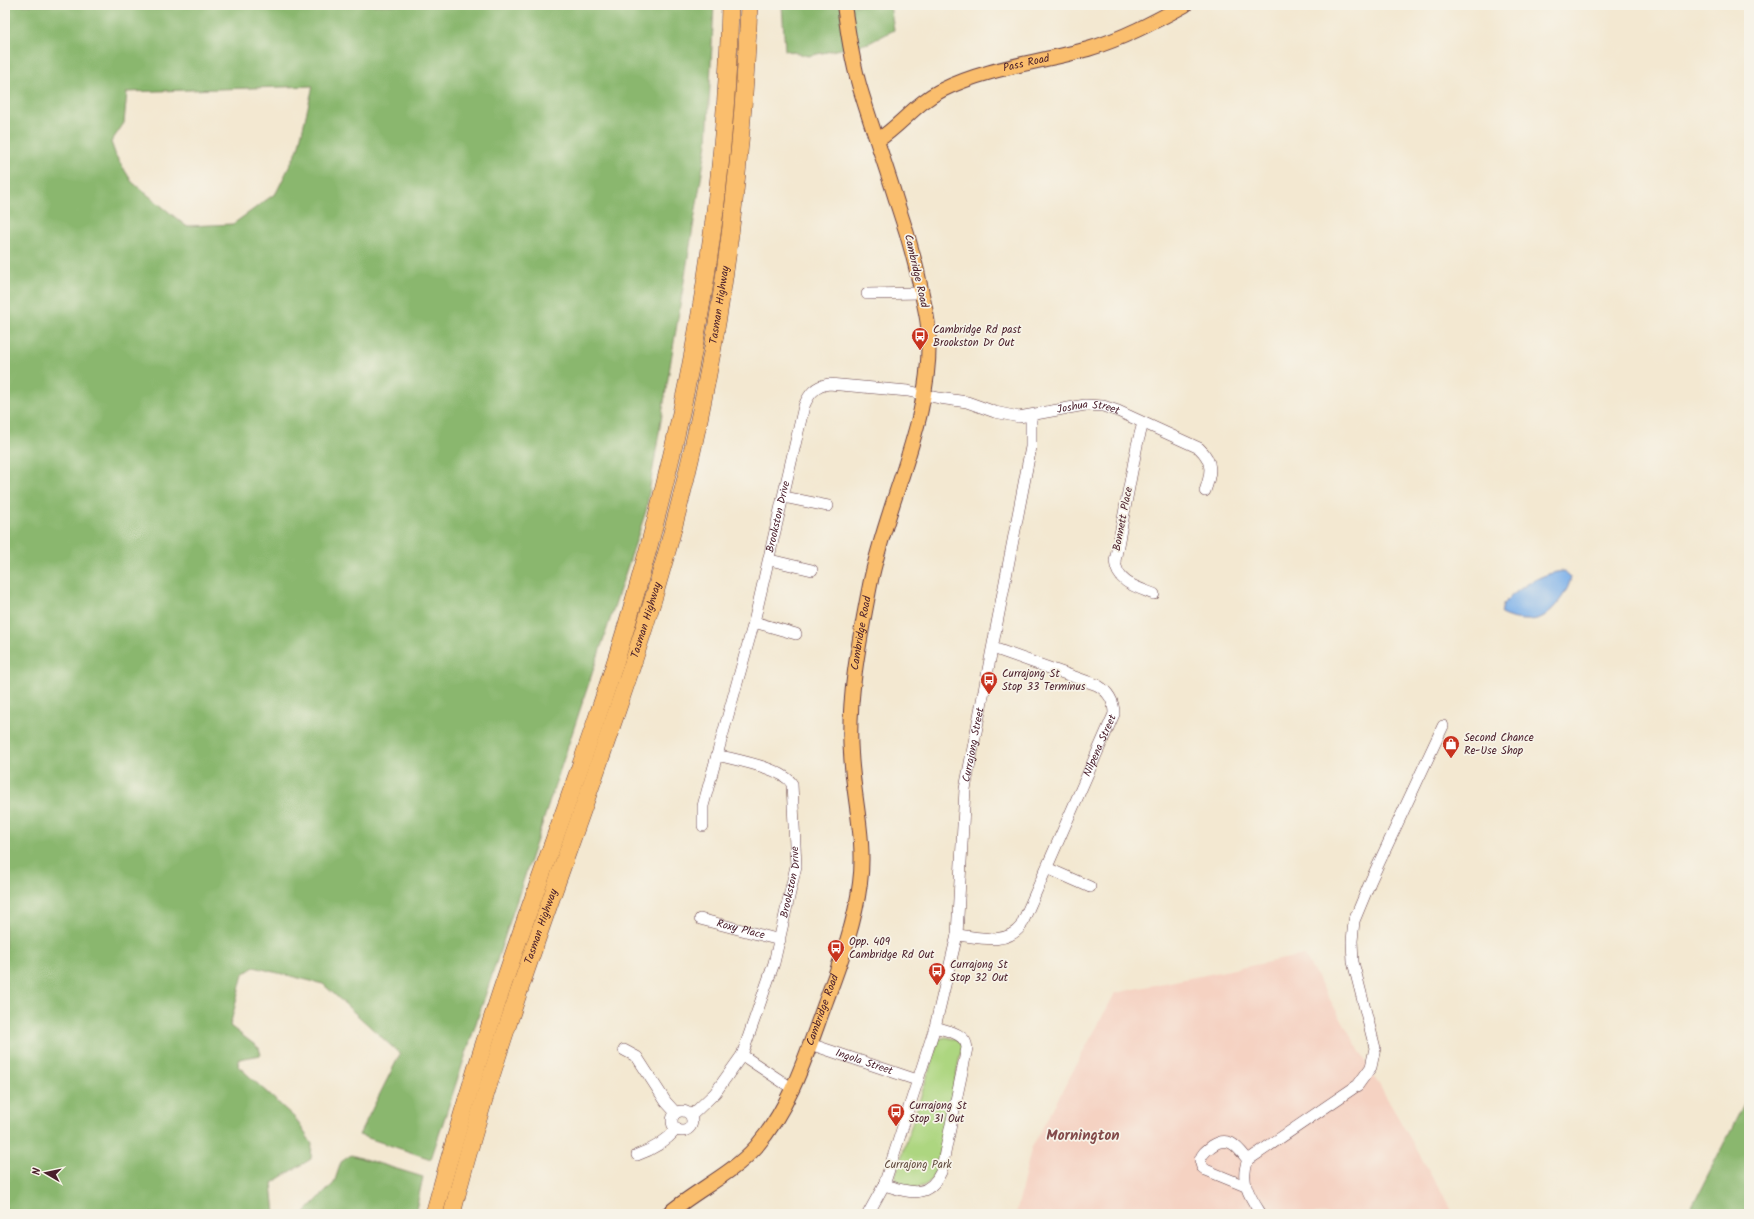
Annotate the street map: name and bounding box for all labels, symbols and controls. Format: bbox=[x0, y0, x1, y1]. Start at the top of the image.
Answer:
street label: Pass Road bbox=[1001, 49, 1052, 77]
street label: Cambridge Road bbox=[899, 233, 933, 310]
street label: Tasman Highway bbox=[705, 264, 735, 345]
place label: Cambridge Rd past Brookston Dr Out bbox=[933, 321, 1022, 352]
bus stop icon: Cambridge Rd past Brookston Dr Out bbox=[910, 326, 930, 351]
street label: Joshua Street bbox=[1055, 396, 1123, 420]
street label: Brookston Drive bbox=[761, 479, 795, 554]
street label: Bonnett Place bbox=[1108, 485, 1138, 553]
street label: Tasman Highway bbox=[626, 579, 667, 661]
street label: Cambridge Road bbox=[846, 594, 877, 671]
place label: Currajong St Stop 33 Terminus bbox=[1002, 665, 1086, 696]
bus stop icon: Currajong St Stop 33 Terminus bbox=[979, 670, 999, 695]
street label: Currajong Street bbox=[958, 705, 990, 784]
street label: Nilpena Street bbox=[1079, 711, 1122, 780]
place label: Second Chance Re-Use Shop bbox=[1464, 729, 1534, 760]
shop icon: Second Chance Re-Use Shop bbox=[1441, 734, 1461, 759]
street label: Brookston Drive bbox=[775, 846, 805, 920]
street label: Tasman Highway bbox=[520, 886, 563, 967]
street label: Roxy Place bbox=[714, 915, 767, 945]
place label: Opp. 409 Cambridge Rd Out bbox=[849, 933, 935, 964]
bus stop icon: Opp. 409 Cambridge Rd Out bbox=[826, 938, 846, 963]
place label: Currajong St Stop 32 Out bbox=[950, 956, 1009, 987]
bus stop icon: Currajong St Stop 32 Out bbox=[927, 961, 947, 986]
street label: Cambridge Road bbox=[802, 971, 844, 1048]
street label: Ingola Street bbox=[833, 1044, 896, 1080]
place label: Currajong St Stop 31 Out bbox=[909, 1097, 967, 1128]
bus stop icon: Currajong St Stop 31 Out bbox=[886, 1102, 906, 1127]
district label: Mornington bbox=[1046, 1124, 1120, 1148]
north arrow bbox=[26, 1153, 66, 1193]
park label: Currajong Park bbox=[884, 1156, 953, 1174]
text: N bbox=[28, 1167, 47, 1176]

